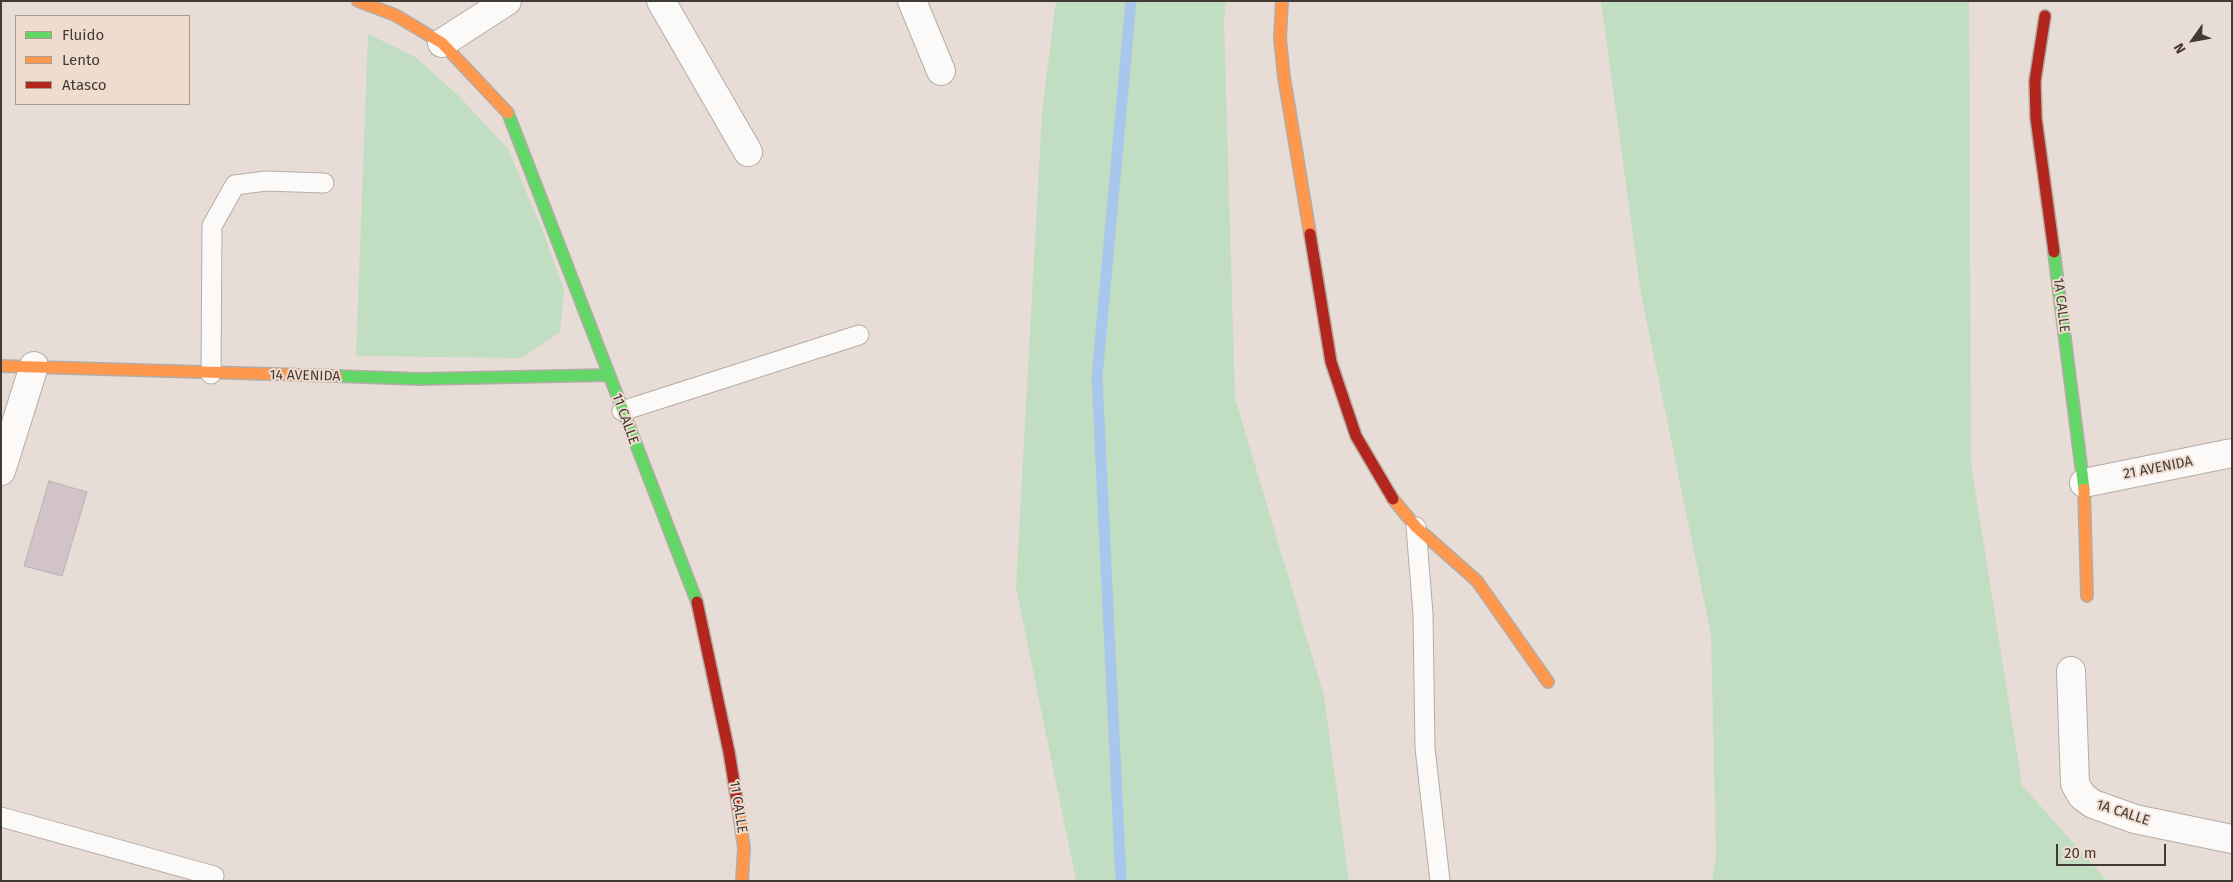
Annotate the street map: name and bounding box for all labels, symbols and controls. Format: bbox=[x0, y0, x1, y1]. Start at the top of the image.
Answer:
legend bbox=[15, 15, 190, 105]
north arrow bbox=[2168, 15, 2218, 65]
text: Fluido bbox=[62, 26, 104, 44]
text: N bbox=[2170, 40, 2190, 57]
text: Lento bbox=[62, 51, 100, 69]
text: Atasco bbox=[62, 76, 107, 94]
street label: 1A CALLE bbox=[2049, 277, 2073, 333]
street label: 14 AVENIDA bbox=[269, 367, 341, 385]
street label: 11 CALLE bbox=[608, 391, 642, 447]
street label: 21 AVENIDA bbox=[2122, 453, 2194, 483]
street label: 11 CALLE bbox=[726, 780, 750, 834]
street label: 1A CALLE bbox=[2094, 796, 2152, 830]
scale bar bbox=[2058, 834, 2168, 866]
text: 20 m bbox=[2064, 844, 2097, 862]

